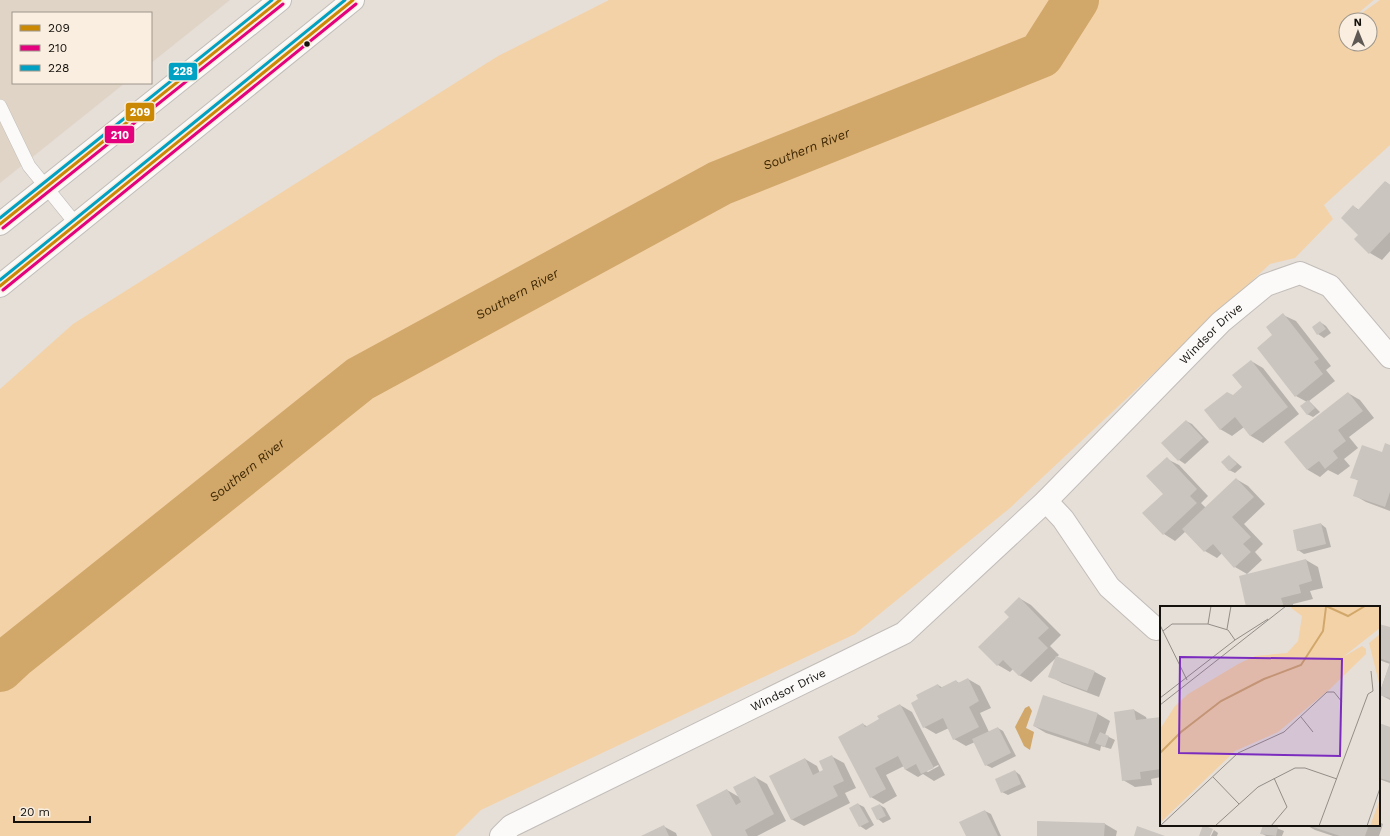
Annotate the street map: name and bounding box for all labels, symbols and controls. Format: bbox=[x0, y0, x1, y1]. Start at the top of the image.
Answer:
legend bbox=[12, 12, 152, 84]
north arrow bbox=[1338, 12, 1378, 52]
text: N bbox=[1354, 16, 1362, 29]
text: 209 bbox=[48, 21, 70, 35]
unlabelled marker bbox=[302, 39, 312, 49]
text: 210 bbox=[48, 41, 67, 55]
text: 228 bbox=[48, 61, 69, 75]
line badge: 228 bbox=[168, 62, 198, 81]
text: 228 bbox=[173, 65, 193, 78]
line badge: 209 bbox=[125, 102, 155, 122]
text: 209 bbox=[130, 106, 150, 119]
line badge: 210 bbox=[104, 125, 135, 144]
water label: Southern River bbox=[761, 125, 853, 173]
text: 210 bbox=[111, 129, 129, 142]
water label: Southern River bbox=[473, 265, 562, 323]
street label: Windsor Drive bbox=[1177, 300, 1245, 367]
water label: Southern River bbox=[206, 435, 288, 505]
inset map bbox=[1160, 606, 1380, 826]
street label: Windsor Drive bbox=[748, 666, 828, 714]
scale bar bbox=[14, 798, 90, 824]
text: 20 m bbox=[20, 805, 50, 819]

